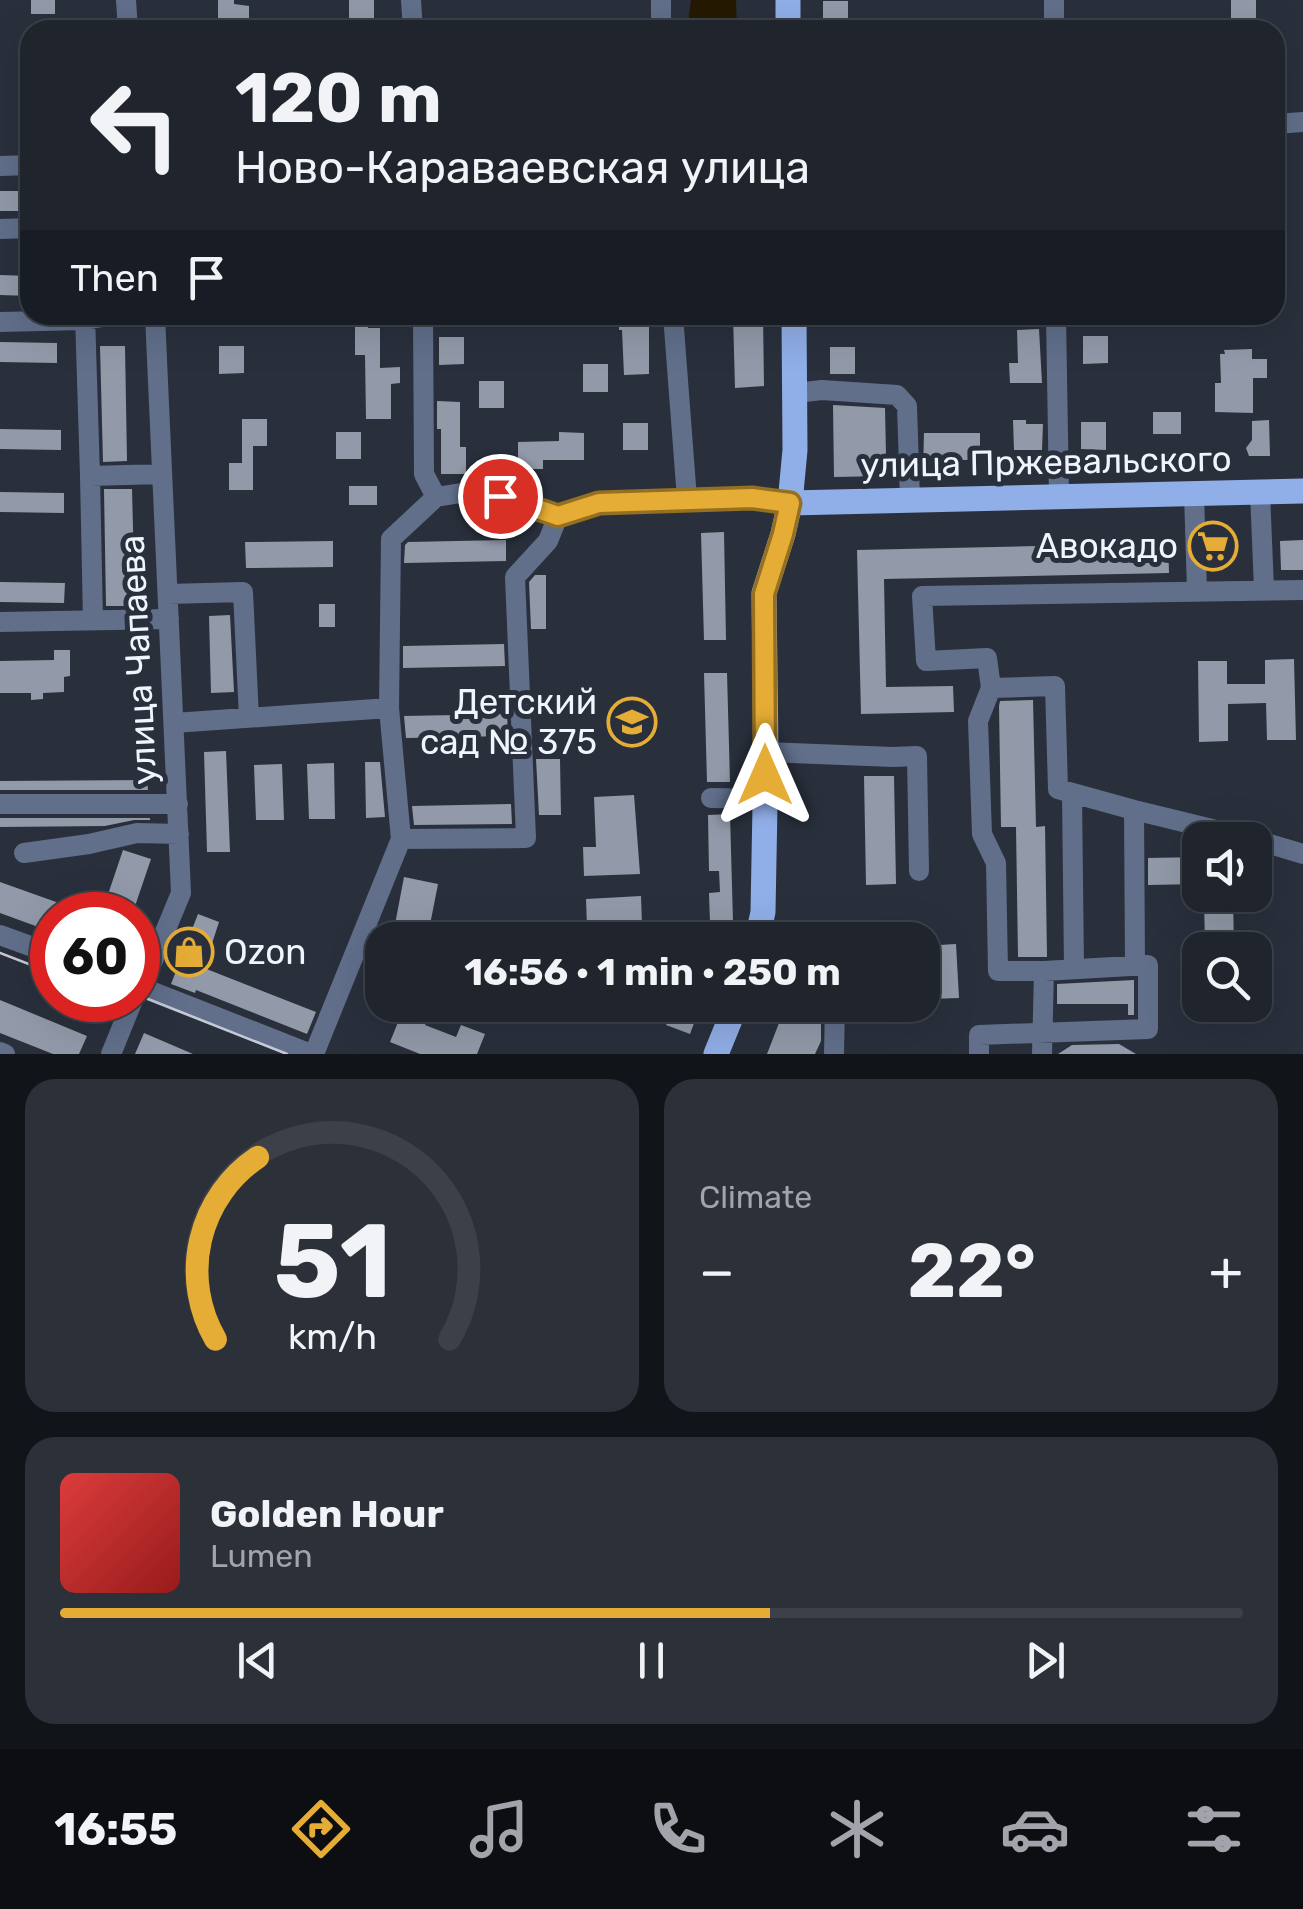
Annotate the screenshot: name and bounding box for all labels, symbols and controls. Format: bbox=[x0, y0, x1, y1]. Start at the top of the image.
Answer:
text: 120 m bbox=[235, 57, 442, 140]
icon: left bbox=[70, 60, 200, 190]
text: Ново-Караваевская улица bbox=[235, 141, 810, 194]
icon: arrive bbox=[179, 250, 234, 305]
text: Then bbox=[70, 255, 159, 301]
street label: улица Пржевальского bbox=[860, 438, 1232, 486]
pin bbox=[458, 454, 543, 539]
icon: arrive bbox=[473, 469, 528, 524]
supermarket icon: Авокадо bbox=[1187, 520, 1239, 572]
place label: Авокадо bbox=[1036, 525, 1178, 567]
street label: улица Чапаева bbox=[110, 534, 166, 786]
place label: Детский сад № 375 bbox=[420, 681, 597, 763]
school or university icon: Детский сад № 375 bbox=[606, 696, 658, 748]
position arrow bbox=[713, 723, 817, 827]
map controls bbox=[1182, 822, 1272, 1022]
button: sound bbox=[1182, 822, 1272, 912]
speed limit sign: 60 bbox=[30, 892, 160, 1022]
shop icon: Ozon bbox=[163, 926, 215, 978]
place label: Ozon bbox=[224, 931, 307, 973]
button: search bbox=[1182, 932, 1272, 1022]
text: 16:56 · 1 min · 250 m bbox=[464, 949, 841, 995]
text: Climate bbox=[699, 1178, 812, 1216]
text: 51 bbox=[273, 1200, 391, 1323]
text: 22° bbox=[908, 1227, 1036, 1316]
text: − bbox=[699, 1239, 735, 1304]
text: + bbox=[1209, 1239, 1243, 1304]
text: km/h bbox=[287, 1316, 377, 1358]
text: Golden Hour bbox=[210, 1491, 444, 1537]
text: Lumen bbox=[210, 1537, 313, 1575]
icon: previous bbox=[230, 1633, 285, 1688]
icon: pause bbox=[624, 1633, 679, 1688]
icon: next bbox=[1018, 1633, 1073, 1688]
icon: directions bbox=[286, 1794, 356, 1864]
icon: music bbox=[464, 1794, 534, 1864]
icon: phone bbox=[643, 1794, 713, 1864]
icon: climate bbox=[822, 1794, 892, 1864]
icon: car bbox=[1000, 1794, 1070, 1864]
icon: filters bbox=[1179, 1794, 1249, 1864]
text: 16:55 bbox=[54, 1803, 177, 1856]

